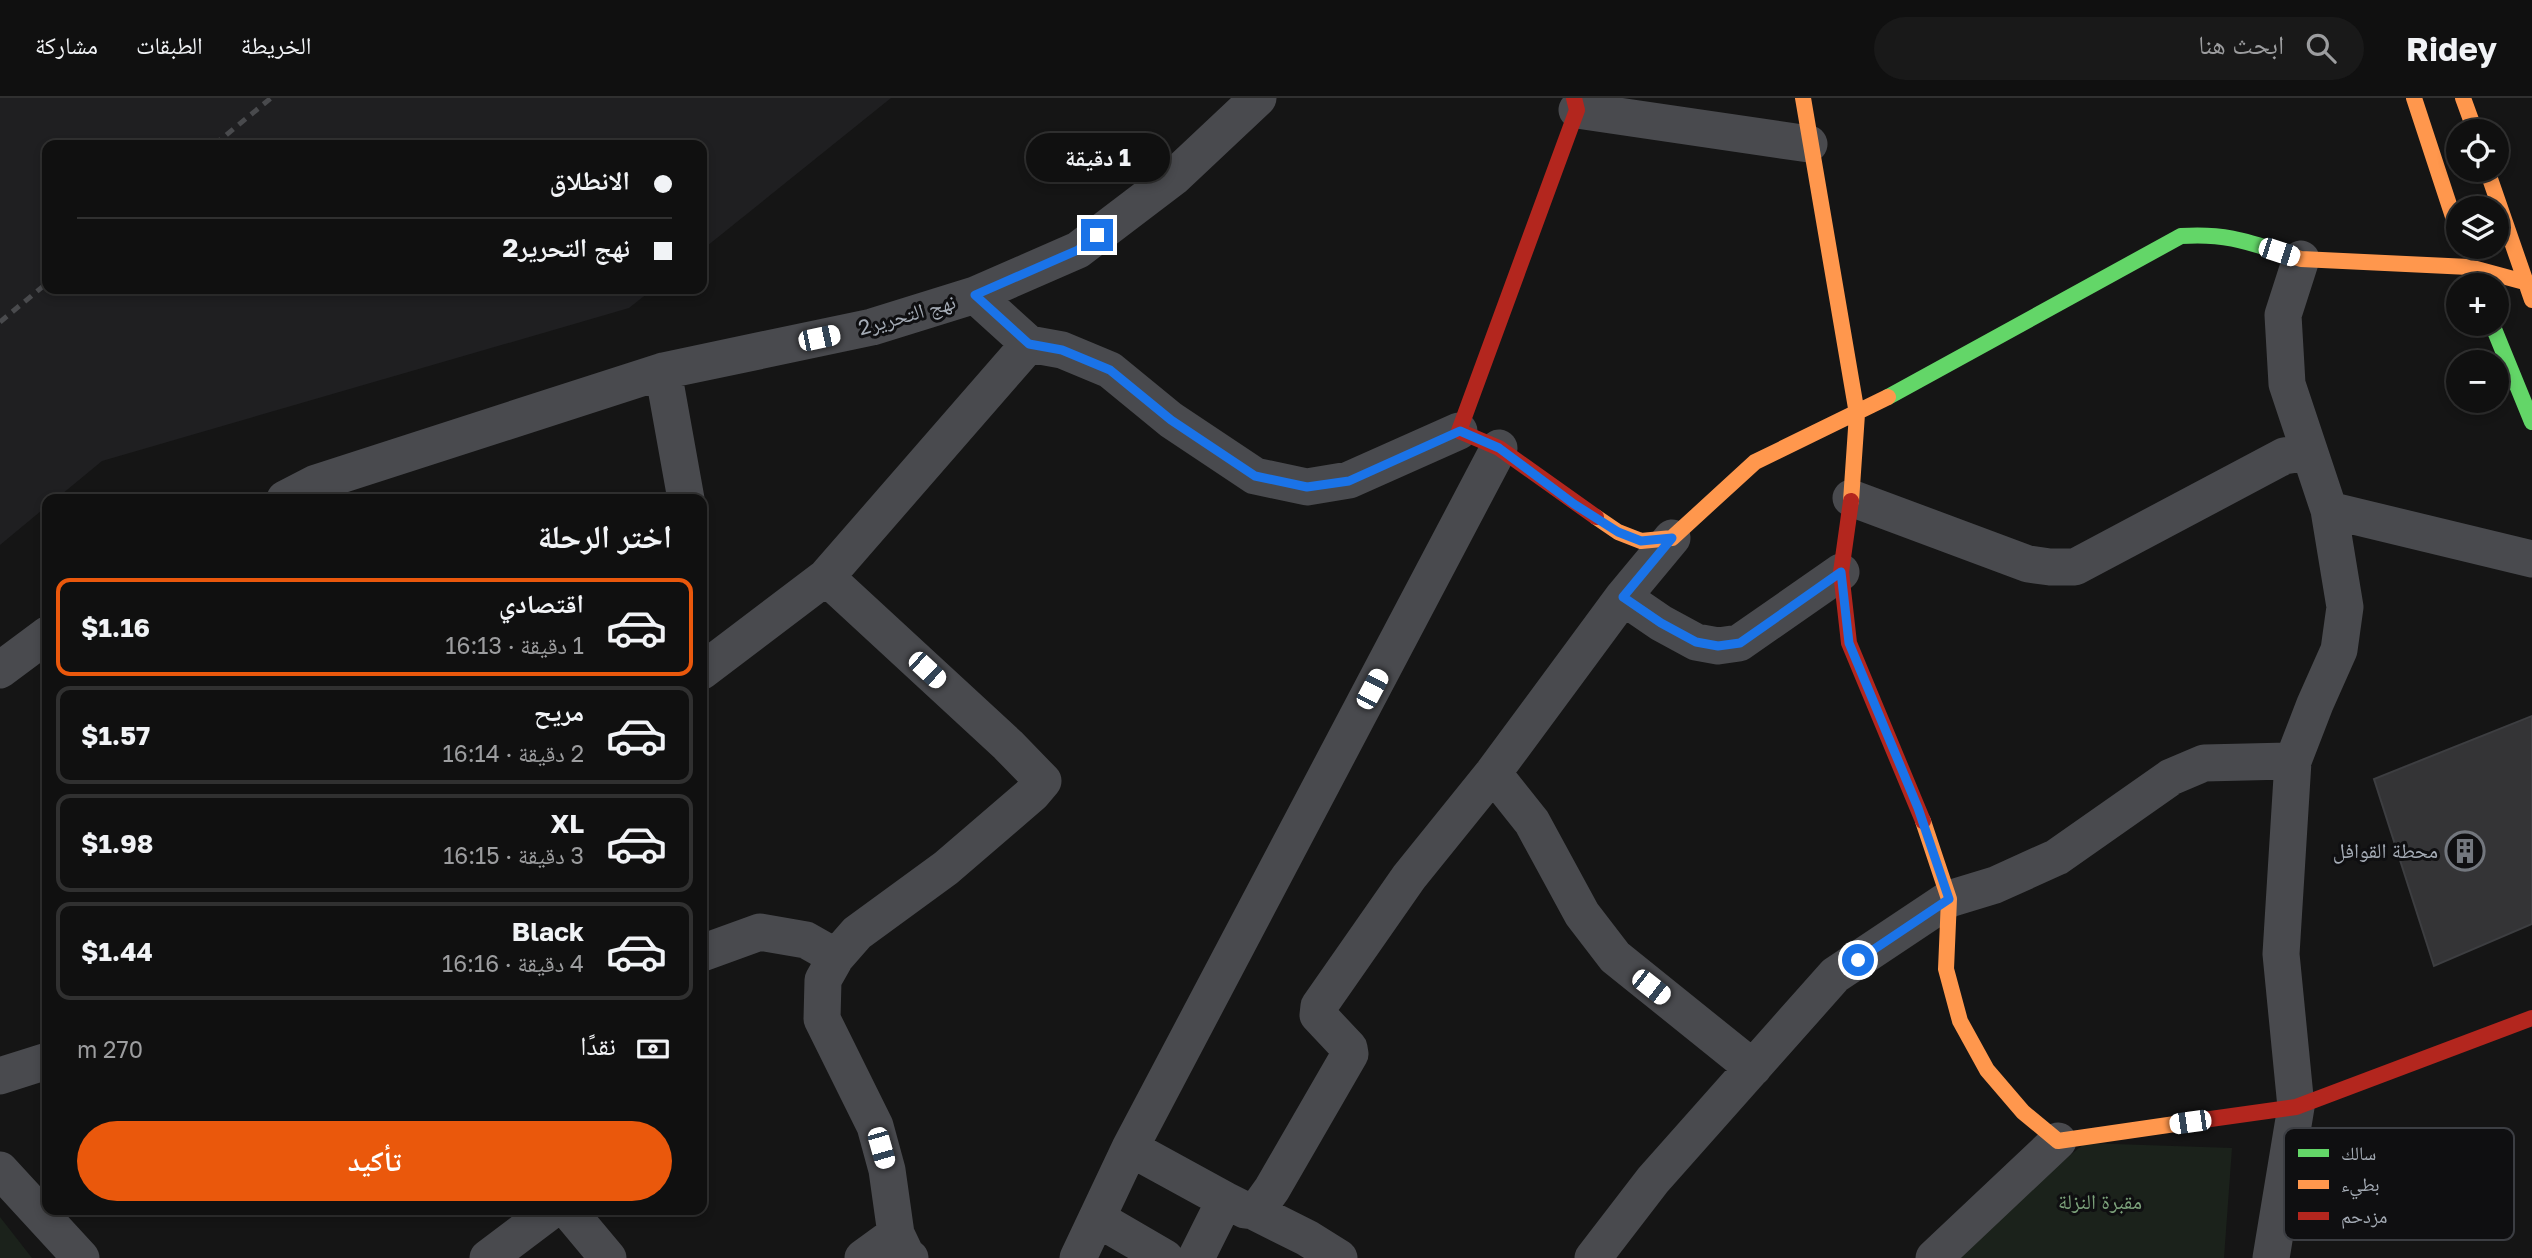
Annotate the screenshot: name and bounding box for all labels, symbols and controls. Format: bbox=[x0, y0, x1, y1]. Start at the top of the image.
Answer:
search box bbox=[1874, 17, 2364, 80]
text: ابحث هنا bbox=[2198, 29, 2284, 60]
icon: search bbox=[2302, 29, 2340, 67]
text: Ridey bbox=[2406, 29, 2497, 68]
text: مشاركة bbox=[35, 30, 98, 59]
text: الطبقات bbox=[136, 30, 203, 59]
text: الخريطة bbox=[241, 30, 311, 59]
map controls bbox=[2446, 119, 2509, 413]
button: locate bbox=[2446, 119, 2509, 182]
callout: 1 دقيقة bbox=[1025, 134, 1169, 183]
text: 1 دقيقة bbox=[1065, 143, 1131, 171]
text: الانطلاق bbox=[550, 165, 630, 196]
button: layers bbox=[2446, 196, 2509, 259]
route end bbox=[1081, 219, 1113, 251]
text: نهج التحرير2 bbox=[502, 232, 630, 263]
car bbox=[2256, 236, 2303, 268]
button: + bbox=[2446, 273, 2509, 336]
street label: نهج التحرير2 bbox=[855, 288, 959, 341]
car bbox=[797, 323, 842, 353]
button: − bbox=[2446, 350, 2509, 413]
text: اختر الرحلة bbox=[538, 517, 672, 555]
text: اقتصادي bbox=[499, 588, 584, 619]
icon: car bbox=[605, 596, 668, 659]
text: $1.16 bbox=[81, 612, 150, 643]
text: 1 دقيقة · 16:13 bbox=[445, 631, 584, 659]
car bbox=[905, 648, 950, 692]
car bbox=[1353, 666, 1392, 712]
text: مريح bbox=[534, 696, 584, 727]
icon: car bbox=[605, 704, 668, 767]
text: $1.57 bbox=[81, 720, 150, 751]
text: 2 دقيقة · 16:14 bbox=[443, 739, 584, 767]
text: XL bbox=[550, 808, 584, 839]
icon: car bbox=[605, 812, 668, 875]
text: $1.98 bbox=[81, 828, 153, 859]
building icon: محطة القوافل bbox=[2444, 830, 2486, 872]
place label: محطة القوافل bbox=[2333, 837, 2438, 864]
text: 3 دقيقة · 16:15 bbox=[443, 841, 584, 869]
text: Black bbox=[512, 916, 584, 947]
icon: car bbox=[605, 920, 668, 983]
text: $1.44 bbox=[81, 936, 153, 967]
route start bbox=[1842, 944, 1874, 976]
text: 4 دقيقة · 16:16 bbox=[442, 949, 584, 977]
car bbox=[1628, 966, 1675, 1008]
text: نقدًا bbox=[580, 1030, 616, 1061]
icon: cash bbox=[634, 1030, 672, 1068]
text: 270 m bbox=[77, 1035, 143, 1063]
car bbox=[2168, 1109, 2213, 1135]
button: تأكيد bbox=[77, 1121, 672, 1201]
car bbox=[866, 1125, 897, 1171]
legend bbox=[2284, 1128, 2514, 1240]
text: سالك bbox=[2341, 1141, 2376, 1164]
text: بطيء bbox=[2341, 1172, 2380, 1200]
park label: مقبرة النزلة bbox=[2058, 1188, 2142, 1214]
text: مزدحم bbox=[2341, 1204, 2387, 1229]

